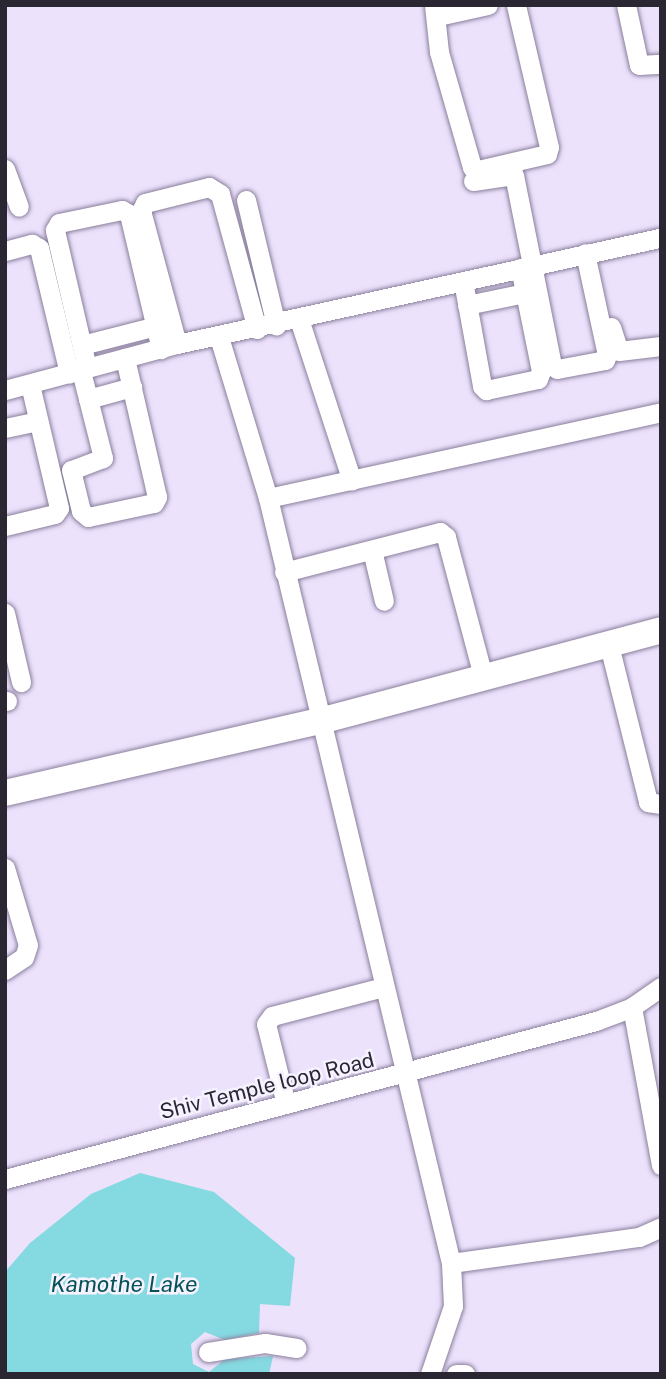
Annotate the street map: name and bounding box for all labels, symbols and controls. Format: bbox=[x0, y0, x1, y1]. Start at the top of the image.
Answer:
street label: Shiv Temple loop Road bbox=[157, 1047, 377, 1125]
water label: Kamothe Lake bbox=[50, 1270, 198, 1298]

